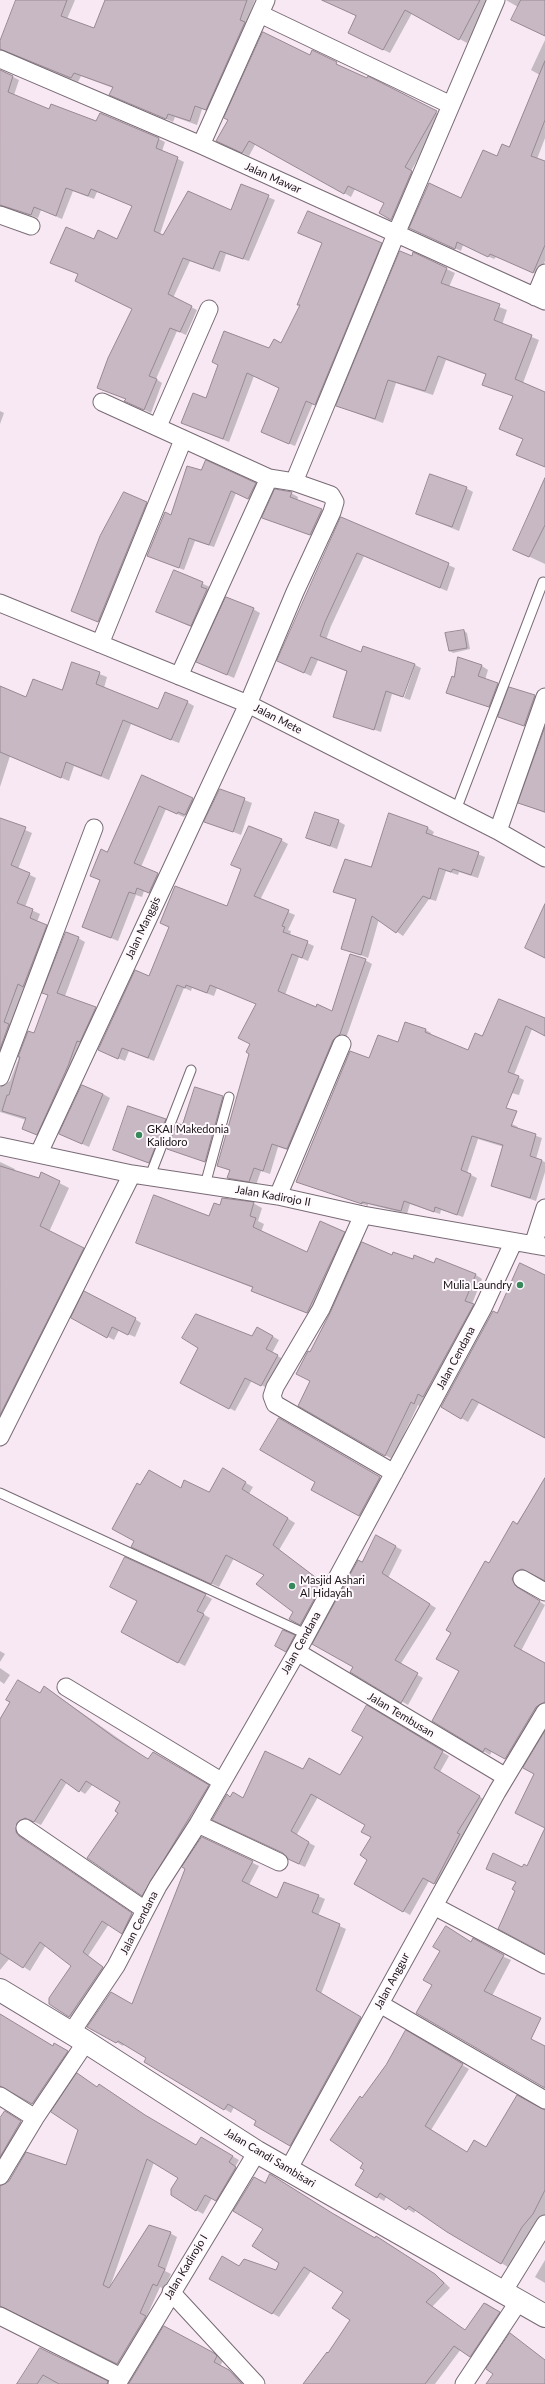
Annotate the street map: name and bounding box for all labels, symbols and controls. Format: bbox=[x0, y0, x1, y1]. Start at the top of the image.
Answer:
street label: Jalan Mawar bbox=[243, 160, 303, 196]
street label: Jalan Mete bbox=[252, 701, 304, 737]
street label: Jalan Manggis bbox=[123, 895, 163, 961]
place label: GKAI Makedonia Kalidoro bbox=[147, 1122, 229, 1148]
marker: GKAI Makedonia Kalidoro bbox=[134, 1130, 144, 1140]
street label: Jalan Kadirojo II bbox=[234, 1183, 312, 1209]
place label: Mulia Laundry bbox=[443, 1278, 512, 1292]
marker: Mulia Laundry bbox=[515, 1280, 525, 1290]
street label: Jalan Cendana bbox=[434, 1324, 478, 1392]
place label: Masjid Ashari Al Hidayah bbox=[300, 1573, 365, 1599]
marker: Masjid Ashari Al Hidayah bbox=[287, 1581, 297, 1591]
street label: Jalan Cendana bbox=[278, 1609, 324, 1677]
street label: Jalan Tembusan bbox=[365, 1690, 437, 1740]
street label: Jalan Cendana bbox=[117, 1889, 161, 1957]
street label: Jalan Anggur bbox=[372, 1951, 412, 2011]
street label: Jalan Candi Sambisari bbox=[222, 2126, 318, 2190]
street label: Jalan Kadirojo I bbox=[161, 2232, 211, 2302]

